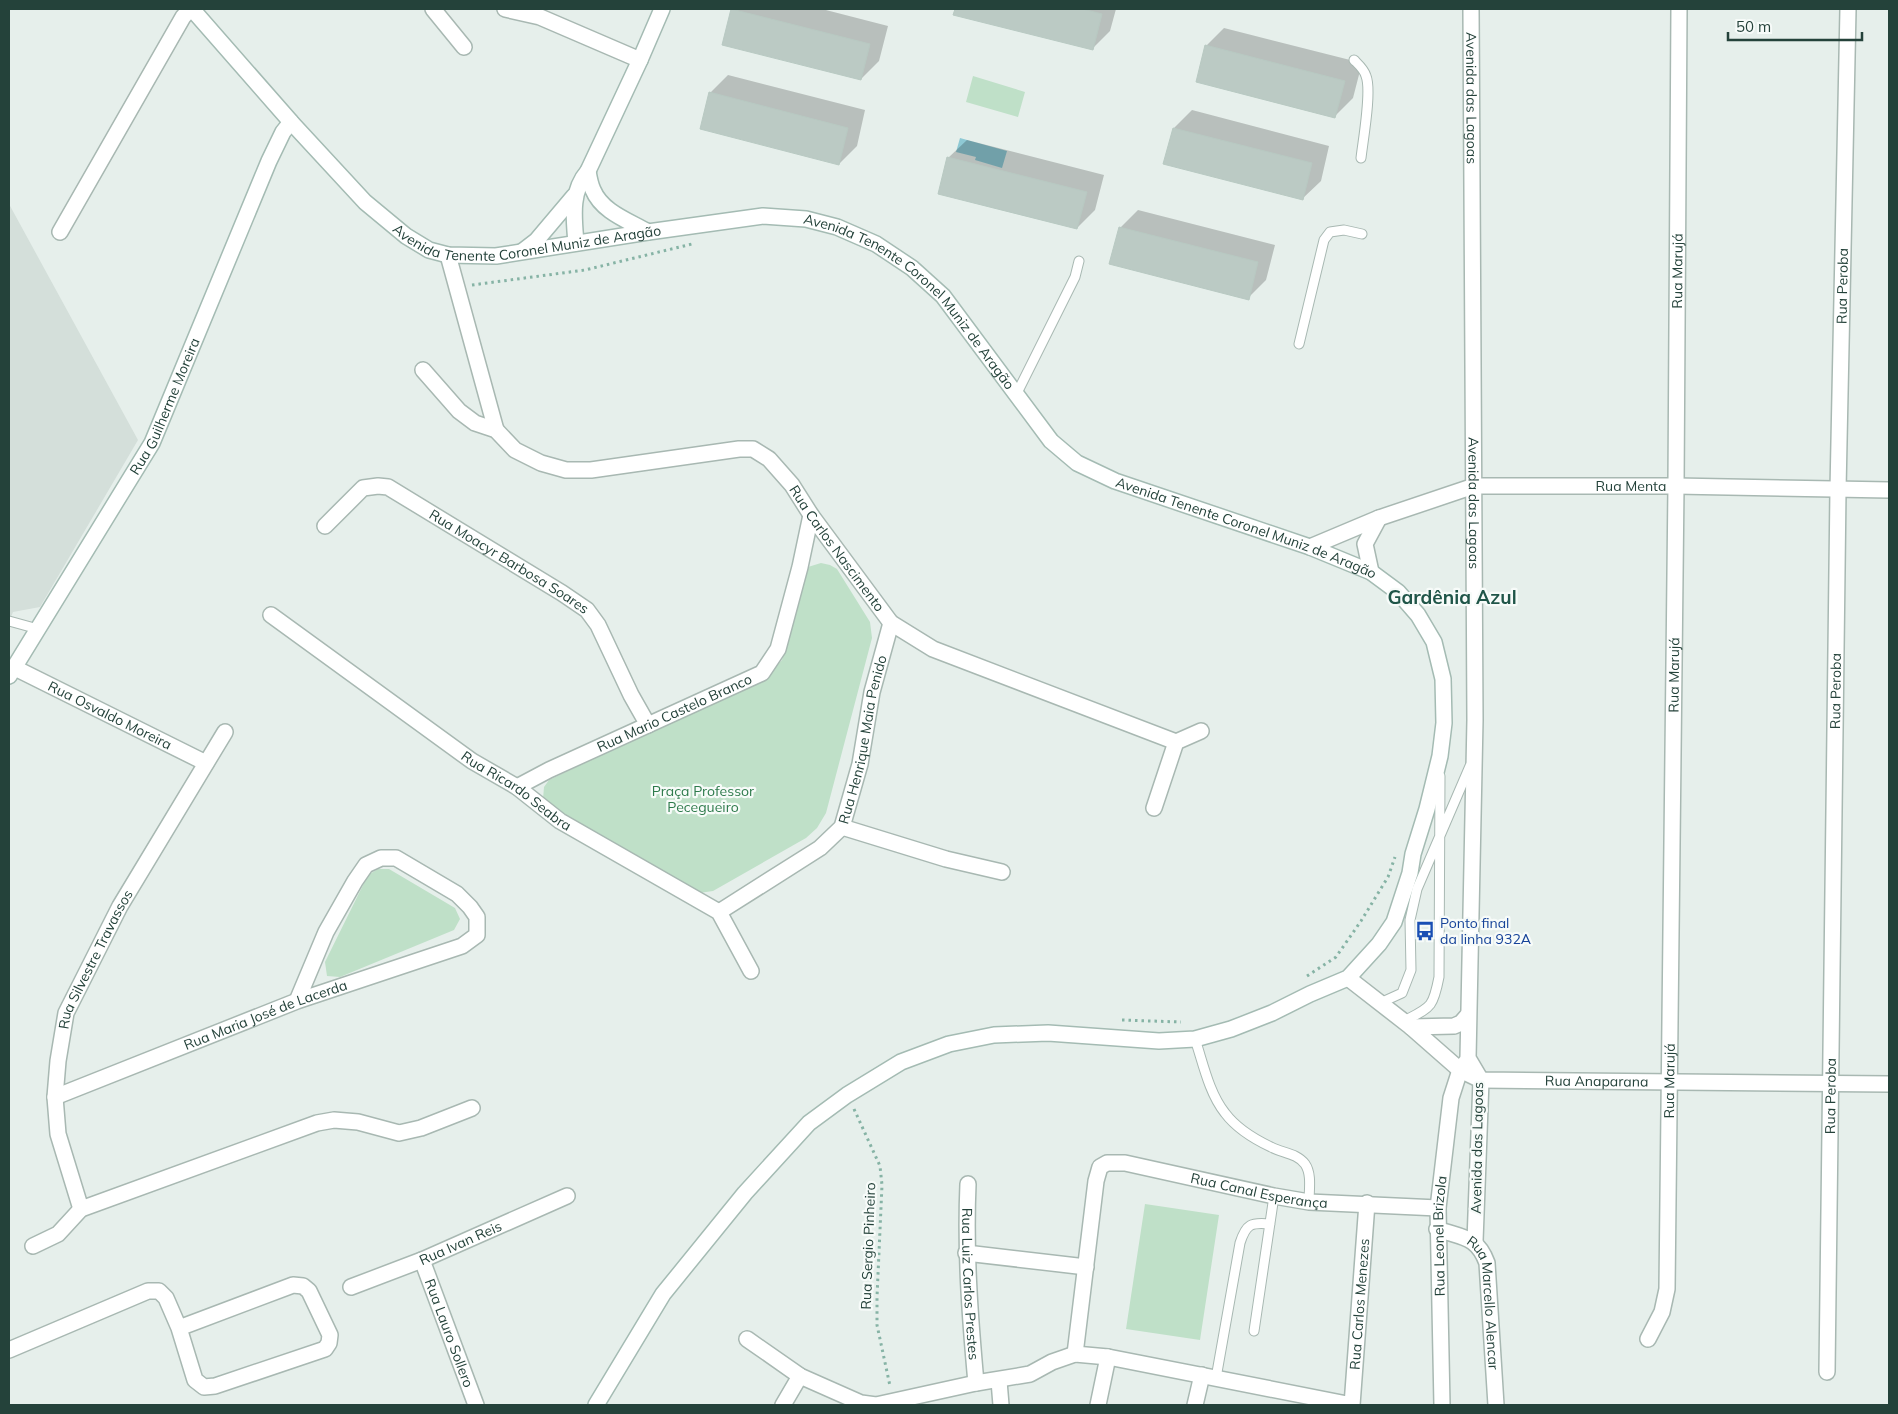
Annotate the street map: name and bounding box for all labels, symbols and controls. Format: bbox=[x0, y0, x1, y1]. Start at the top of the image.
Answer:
scale bar bbox=[1728, 10, 1862, 42]
text: 50 m bbox=[1736, 17, 1771, 36]
street label: Avenida das Lagoas bbox=[1462, 32, 1481, 164]
street label: Avenida Tenente Coronel Muniz de Aragão bbox=[802, 210, 1018, 393]
street label: Avenida Tenente Coronel Muniz de Aragão bbox=[391, 215, 667, 237]
text: Avenida Tenente Coronel Muniz de Aragão bbox=[389, 220, 662, 265]
street label: Rua Marujá bbox=[1668, 233, 1687, 309]
street label: Rua Peroba bbox=[1832, 248, 1852, 324]
street label: Rua Guilherme Moreira bbox=[126, 335, 204, 478]
street label: Avenida das Lagoas bbox=[1464, 437, 1483, 569]
street label: Avenida Tenente Coronel Muniz de Aragão bbox=[1113, 473, 1381, 583]
street label: Rua Menta bbox=[1595, 477, 1666, 495]
street label: Rua Carlos Nascimento bbox=[785, 482, 888, 615]
street label: Rua Moacyr Barbosa Soares bbox=[426, 505, 592, 618]
district label: Gardênia Azul bbox=[1387, 585, 1517, 609]
street label: Rua Marujá bbox=[1664, 637, 1683, 713]
street label: Rua Henrique Maia Penido bbox=[834, 653, 891, 826]
street label: Rua Peroba bbox=[1826, 653, 1845, 729]
street label: Rua Mario Castelo Branco bbox=[594, 670, 755, 756]
street label: Rua Osvaldo Moreira bbox=[45, 677, 175, 754]
street label: Rua Ricardo Seabra bbox=[458, 747, 575, 835]
park label: Praça Professor Pecegueiro bbox=[652, 782, 755, 816]
street label: Rua Silvestre Travassos bbox=[54, 886, 137, 1030]
place label: Ponto final da linha 932A bbox=[1440, 914, 1532, 948]
bus stop icon: Ponto final da linha 932A bbox=[1414, 920, 1436, 942]
street label: Rua Maria José de Lacerda bbox=[181, 976, 350, 1054]
street label: Rua Marujá bbox=[1660, 1043, 1679, 1119]
street label: Rua Peroba bbox=[1821, 1058, 1840, 1134]
street label: Rua Anaparana bbox=[1545, 1072, 1648, 1091]
street label: Avenida das Lagoas bbox=[1467, 1082, 1487, 1214]
street label: Rua Canal Esperança bbox=[1189, 1169, 1328, 1212]
street label: Rua Leonel Brizola bbox=[1429, 1175, 1451, 1297]
street label: Rua Sergio Pinheiro bbox=[857, 1182, 879, 1310]
street label: Rua Luiz Carlos Prestes bbox=[958, 1208, 983, 1361]
street label: Rua Ivan Reis bbox=[416, 1217, 505, 1269]
street label: Rua Marcello Alencar bbox=[1463, 1232, 1503, 1371]
street label: Rua Carlos Menezes bbox=[1346, 1238, 1373, 1371]
street label: Rua Lauro Sollero bbox=[421, 1276, 478, 1390]

